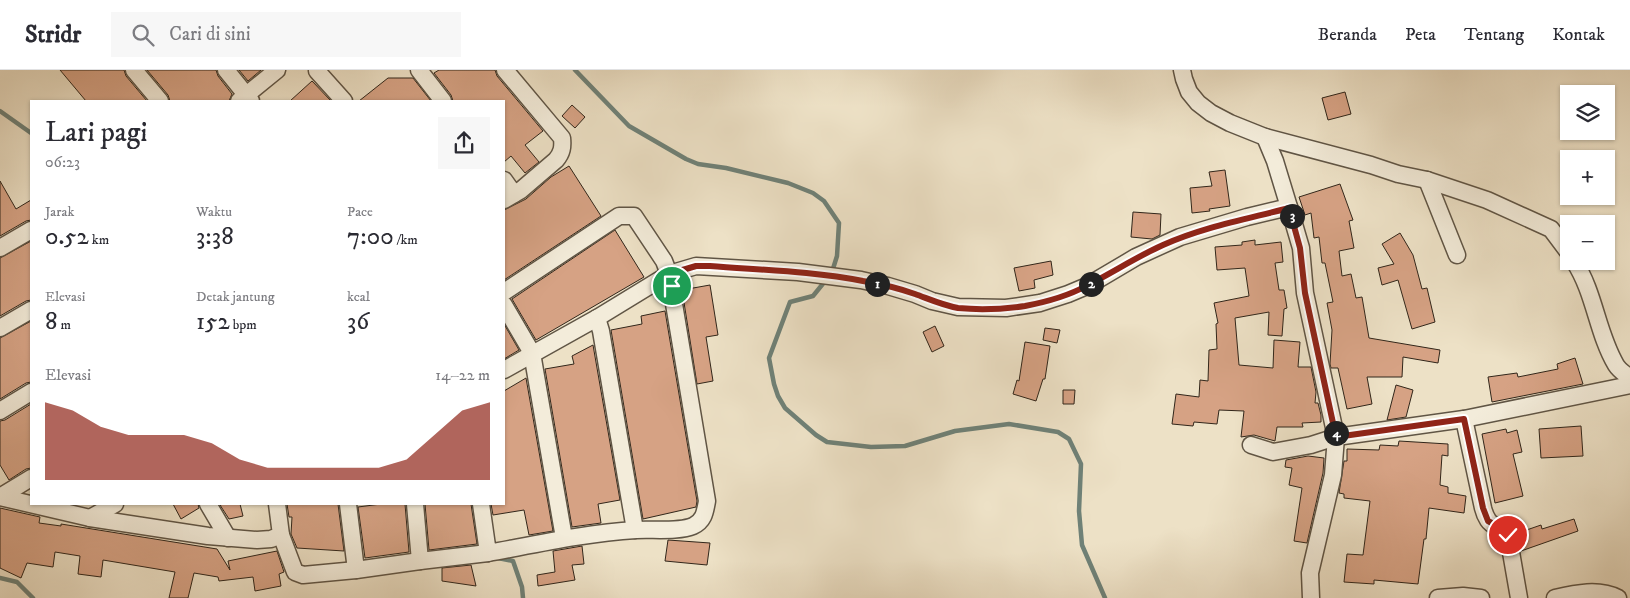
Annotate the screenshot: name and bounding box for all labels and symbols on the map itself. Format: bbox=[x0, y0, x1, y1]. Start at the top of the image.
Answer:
pin: 3 bbox=[1280, 204, 1304, 228]
pin bbox=[651, 265, 693, 307]
pin: 1 bbox=[864, 272, 890, 296]
pin: 2 bbox=[1078, 272, 1104, 296]
pin: 4 bbox=[1324, 420, 1348, 446]
pin bbox=[1487, 514, 1529, 556]

